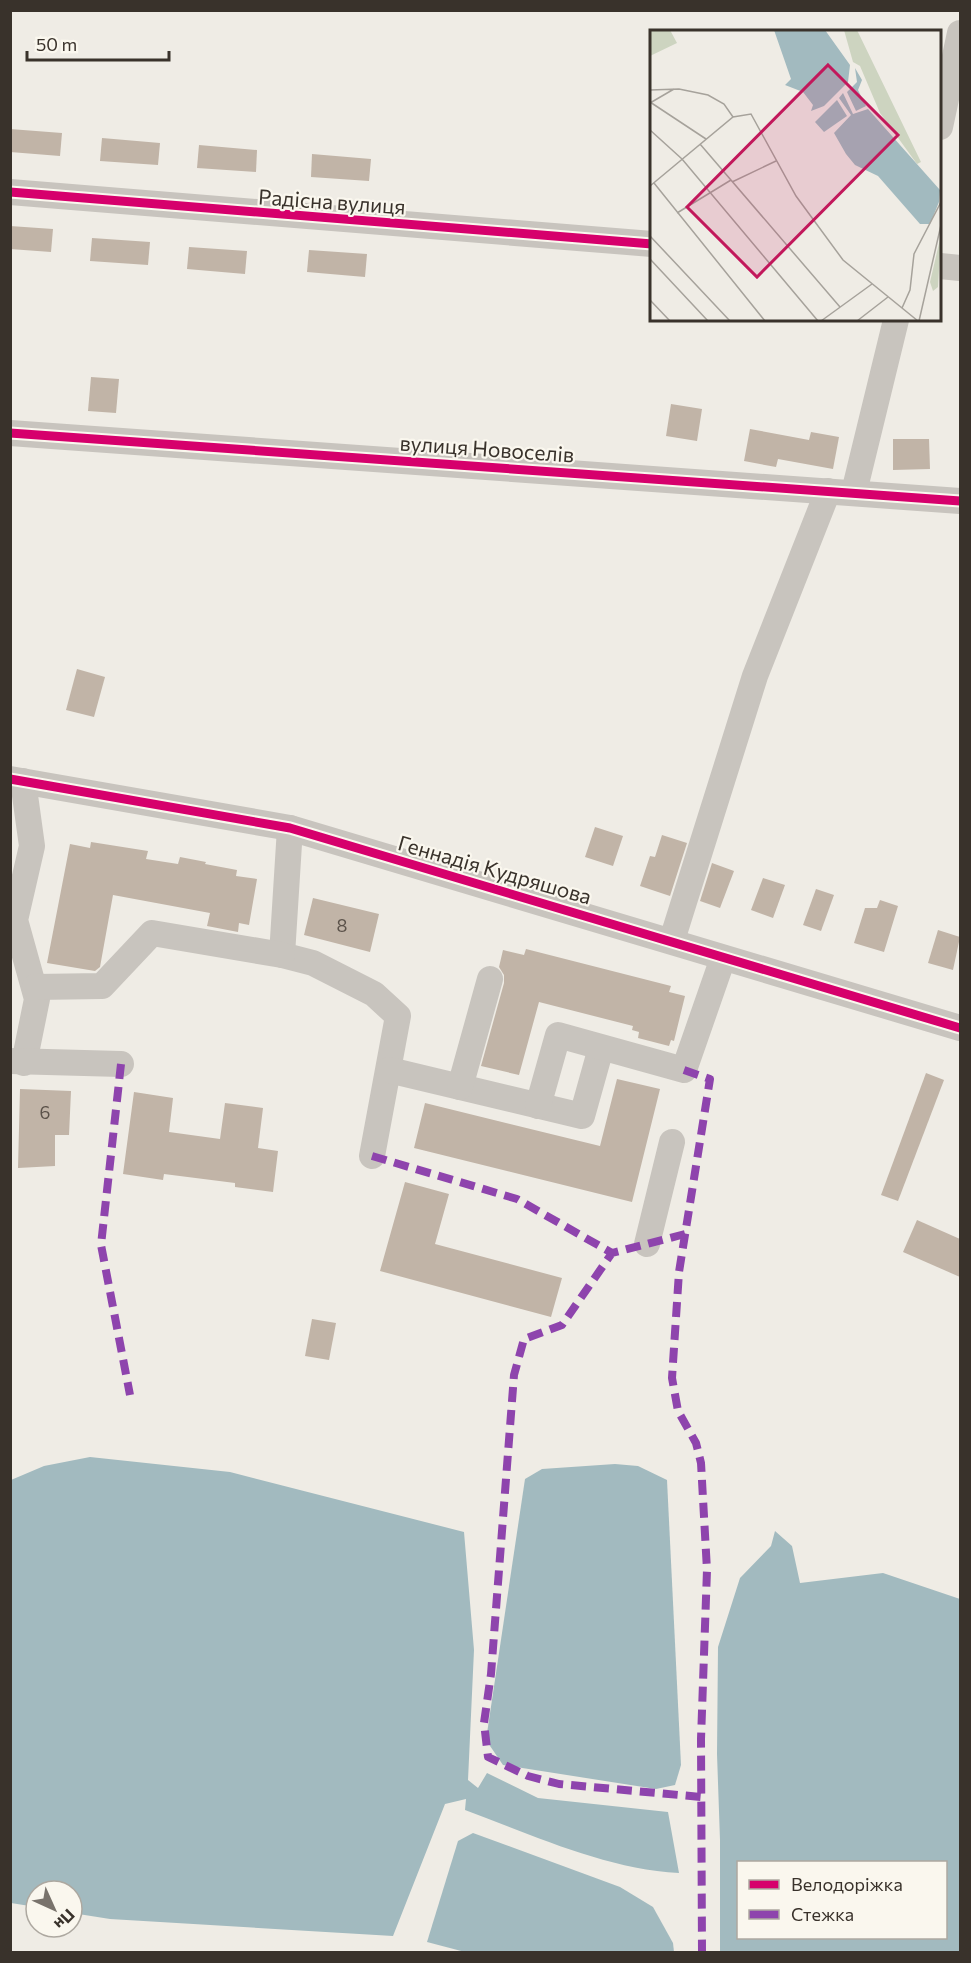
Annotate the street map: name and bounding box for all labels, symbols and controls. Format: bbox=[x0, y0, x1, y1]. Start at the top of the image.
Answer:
scale bar bbox=[27, 24, 170, 62]
inset map bbox=[650, 30, 941, 321]
text: 50 m bbox=[36, 33, 77, 55]
street label: Радісна вулиця bbox=[257, 183, 407, 219]
street label: вулиця Новоселів bbox=[399, 429, 575, 467]
street label: Геннадія Кудряшова bbox=[395, 829, 595, 909]
house number: 8 bbox=[337, 914, 348, 936]
house number: 6 bbox=[40, 1101, 50, 1123]
legend bbox=[737, 1861, 947, 1939]
text: Велодоріжка bbox=[791, 1873, 903, 1895]
north arrow bbox=[24, 1879, 84, 1939]
text: Стежка bbox=[791, 1903, 854, 1925]
text: Пн bbox=[51, 1906, 79, 1934]

